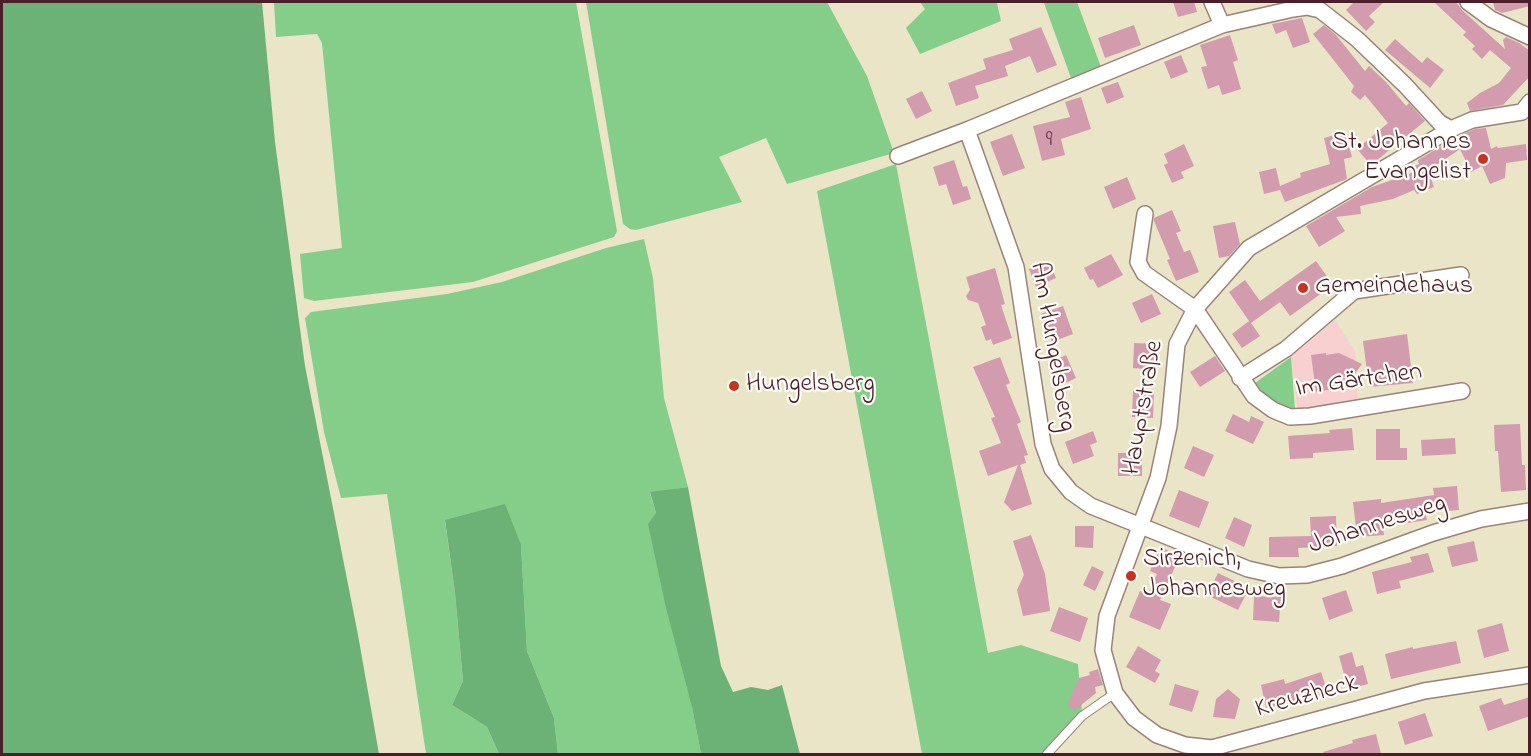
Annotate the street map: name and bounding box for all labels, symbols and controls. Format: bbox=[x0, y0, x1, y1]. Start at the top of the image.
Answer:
house number: 9 bbox=[1046, 128, 1052, 154]
place label: St. Johannes Evangelist bbox=[1331, 128, 1471, 190]
marker: St. Johannes Evangelist bbox=[1476, 152, 1490, 166]
street label: Am Hungelsberg bbox=[1021, 260, 1081, 434]
place label: Gemeindehaus bbox=[1315, 272, 1473, 304]
marker: Gemeindehaus bbox=[1296, 281, 1310, 295]
street label: Hauptstraße bbox=[1118, 338, 1172, 478]
street label: Im Gärtchen bbox=[1294, 358, 1424, 406]
place label: Hungelsberg bbox=[746, 370, 875, 402]
marker: Hungelsberg bbox=[727, 379, 741, 393]
street label: Johannesweg bbox=[1305, 489, 1451, 563]
place label: Sirzenich, Johannesweg bbox=[1143, 545, 1286, 606]
marker: Sirzenich, Johannesweg bbox=[1124, 569, 1138, 583]
street label: Kreuzheck bbox=[1252, 669, 1362, 727]

